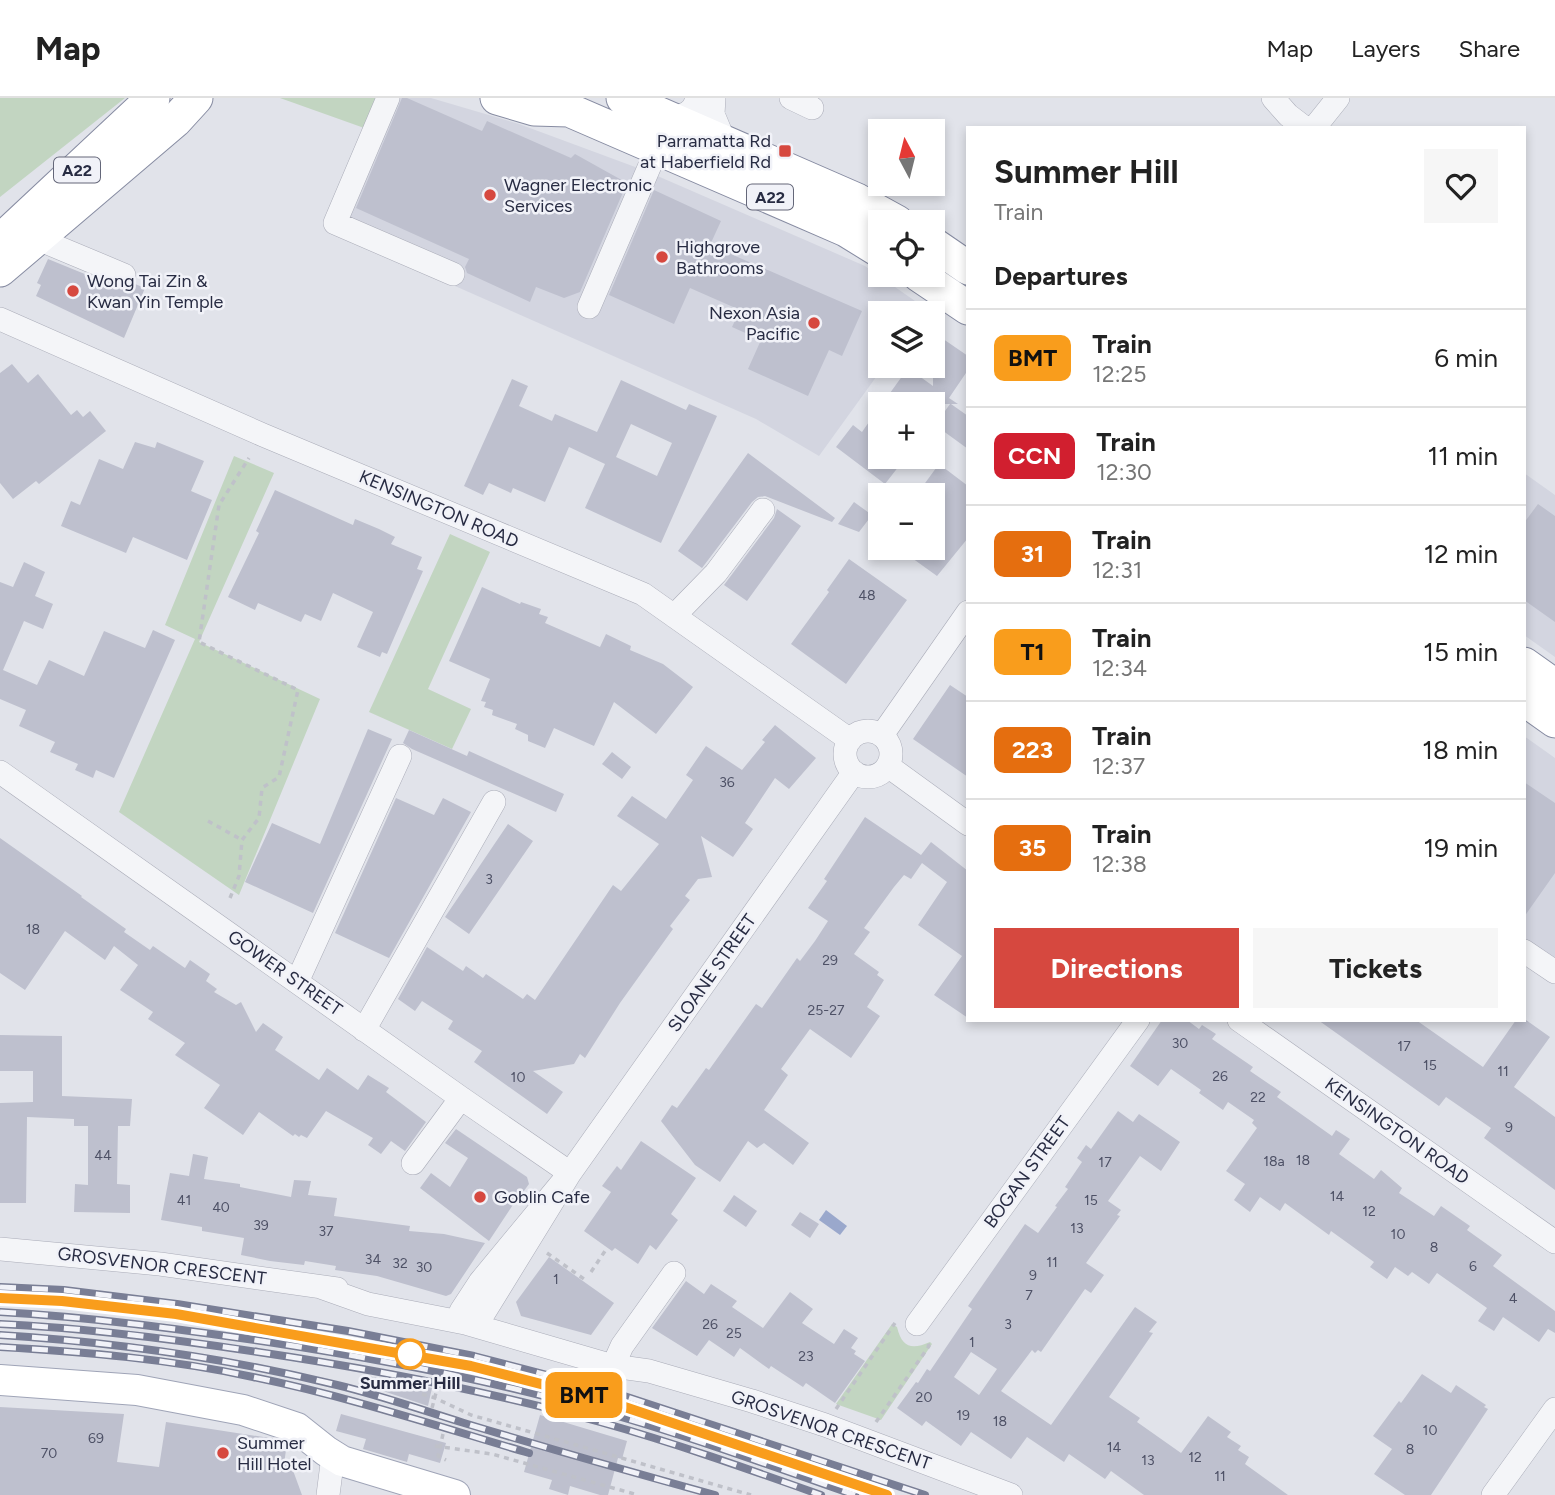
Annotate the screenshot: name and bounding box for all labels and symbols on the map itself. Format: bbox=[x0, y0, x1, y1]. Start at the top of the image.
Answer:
north arrow bbox=[868, 119, 945, 196]
place label: Parramatta Rd at Haberfield Rd bbox=[640, 130, 771, 173]
marker: Parramatta Rd at Haberfield Rd bbox=[777, 143, 793, 159]
road number: A22 bbox=[54, 158, 100, 183]
place label: Wagner Electronic Services bbox=[504, 174, 652, 217]
road number: A22 bbox=[747, 184, 793, 209]
marker: Wagner Electronic Services bbox=[482, 187, 498, 203]
place label: Highgrove Bathrooms bbox=[676, 236, 764, 279]
marker: Highgrove Bathrooms bbox=[654, 249, 670, 265]
place label: Wong Tai Zin & Kwan Yin Temple bbox=[87, 270, 224, 313]
marker: Wong Tai Zin & Kwan Yin Temple bbox=[65, 283, 81, 299]
place label: Nexon Asia Pacific bbox=[709, 302, 800, 345]
marker: Nexon Asia Pacific bbox=[806, 315, 822, 331]
street label: KENSINGTON ROAD bbox=[356, 465, 522, 553]
house number: 48 bbox=[858, 587, 876, 604]
house number: 36 bbox=[719, 774, 735, 791]
house number: 3 bbox=[485, 871, 493, 888]
street label: SLOANE STREET bbox=[663, 910, 761, 1036]
house number: 18 bbox=[26, 921, 40, 938]
street label: GOWER STREET bbox=[224, 925, 347, 1021]
house number: 29 bbox=[822, 952, 838, 969]
house number: 25-27 bbox=[807, 1002, 845, 1019]
house number: 30 bbox=[1172, 1035, 1188, 1052]
house number: 17 bbox=[1397, 1038, 1411, 1055]
house number: 15 bbox=[1423, 1057, 1437, 1074]
house number: 11 bbox=[1497, 1063, 1509, 1080]
house number: 26 bbox=[1212, 1068, 1228, 1085]
house number: 10 bbox=[511, 1069, 525, 1086]
street label: KENSINGTON ROAD bbox=[1321, 1073, 1473, 1189]
house number: 22 bbox=[1250, 1089, 1266, 1106]
street label: BOGAN STREET bbox=[979, 1112, 1075, 1232]
house number: 9 bbox=[1505, 1119, 1513, 1136]
house number: 44 bbox=[94, 1147, 112, 1164]
house number: 18 bbox=[1296, 1152, 1310, 1169]
house number: 18a bbox=[1263, 1153, 1285, 1170]
house number: 17 bbox=[1098, 1154, 1112, 1171]
place label: Goblin Cafe bbox=[494, 1186, 590, 1208]
house number: 14 bbox=[1330, 1188, 1345, 1205]
marker: Goblin Cafe bbox=[472, 1189, 488, 1205]
house number: 41 bbox=[177, 1192, 191, 1209]
house number: 15 bbox=[1084, 1192, 1098, 1209]
house number: 40 bbox=[212, 1199, 230, 1216]
house number: 12 bbox=[1362, 1203, 1376, 1220]
house number: 39 bbox=[253, 1217, 269, 1234]
house number: 13 bbox=[1070, 1220, 1084, 1237]
house number: 37 bbox=[318, 1223, 334, 1240]
house number: 10 bbox=[1391, 1226, 1405, 1243]
house number: 8 bbox=[1430, 1239, 1438, 1256]
street label: GROSVENOR CRESCENT bbox=[56, 1242, 268, 1290]
house number: 34 bbox=[365, 1251, 381, 1268]
house number: 11 bbox=[1046, 1254, 1058, 1271]
house number: 32 bbox=[392, 1255, 408, 1272]
house number: 6 bbox=[1469, 1258, 1477, 1275]
house number: 30 bbox=[416, 1259, 432, 1276]
house number: 9 bbox=[1029, 1267, 1037, 1284]
house number: 1 bbox=[553, 1271, 559, 1288]
house number: 7 bbox=[1025, 1287, 1033, 1304]
house number: 4 bbox=[1509, 1290, 1518, 1307]
house number: 26 bbox=[702, 1316, 718, 1333]
house number: 3 bbox=[1004, 1316, 1012, 1333]
house number: 25 bbox=[726, 1325, 742, 1342]
house number: 1 bbox=[969, 1334, 975, 1351]
marker: Summer Hill bbox=[395, 1339, 425, 1369]
house number: 23 bbox=[798, 1348, 814, 1365]
place label: Summer Hill bbox=[360, 1372, 460, 1394]
line badge: BMT bbox=[544, 1372, 624, 1418]
street label: GROSVENOR CRESCENT bbox=[728, 1385, 934, 1475]
house number: 20 bbox=[916, 1389, 932, 1406]
house number: 19 bbox=[956, 1407, 970, 1424]
house number: 18 bbox=[993, 1413, 1007, 1430]
house number: 10 bbox=[1423, 1422, 1437, 1439]
house number: 69 bbox=[88, 1430, 104, 1447]
place label: Summer Hill Hotel bbox=[237, 1432, 312, 1475]
house number: 14 bbox=[1107, 1439, 1122, 1456]
house number: 8 bbox=[1406, 1441, 1414, 1458]
house number: 70 bbox=[41, 1445, 57, 1462]
marker: Summer Hill Hotel bbox=[215, 1445, 231, 1461]
house number: 12 bbox=[1188, 1449, 1202, 1466]
house number: 13 bbox=[1141, 1452, 1155, 1469]
house number: 11 bbox=[1214, 1468, 1226, 1485]

